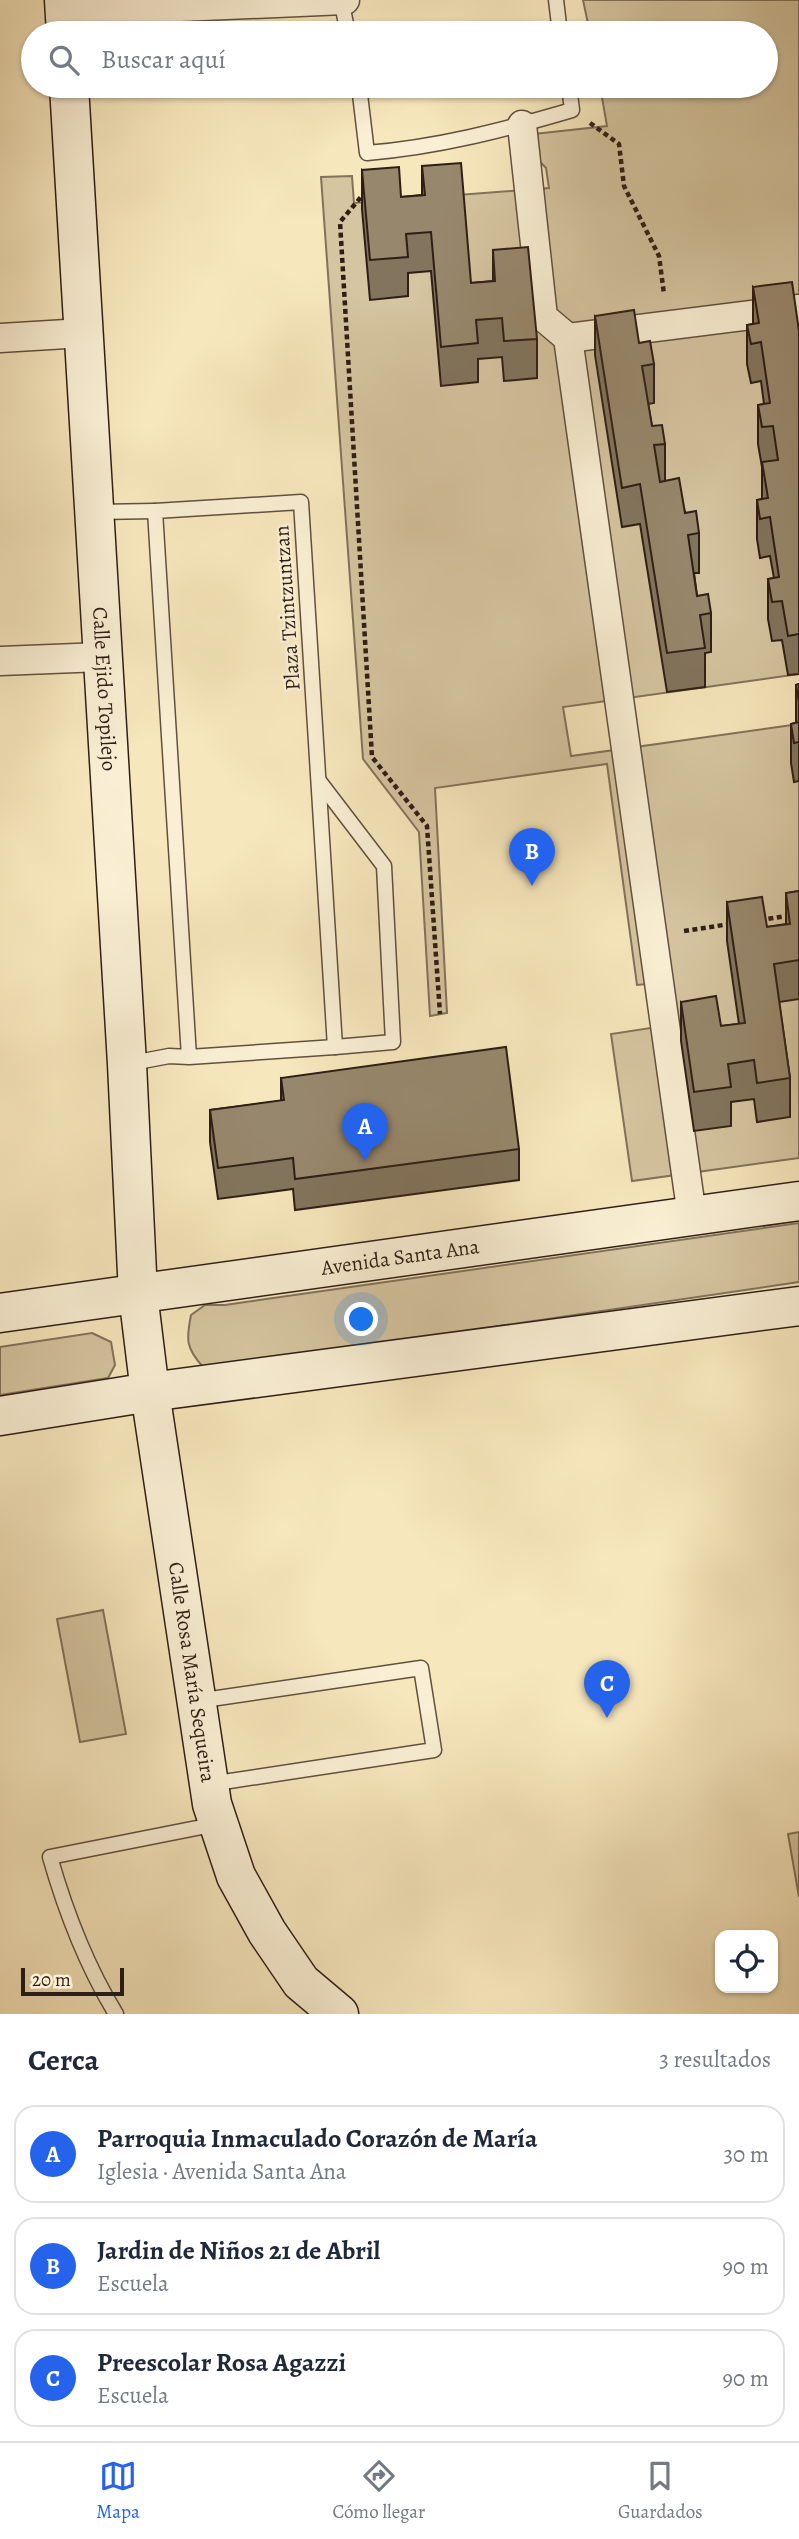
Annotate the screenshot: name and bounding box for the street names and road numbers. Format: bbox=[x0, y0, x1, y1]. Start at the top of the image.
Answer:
street label: Plaza Tzintzuntzan bbox=[267, 525, 307, 691]
street label: Calle Ejido Topilejo bbox=[86, 606, 124, 772]
street label: Avenida Santa Ana bbox=[318, 1232, 481, 1282]
street label: Calle Rosa María Sequeira bbox=[162, 1560, 223, 1784]

